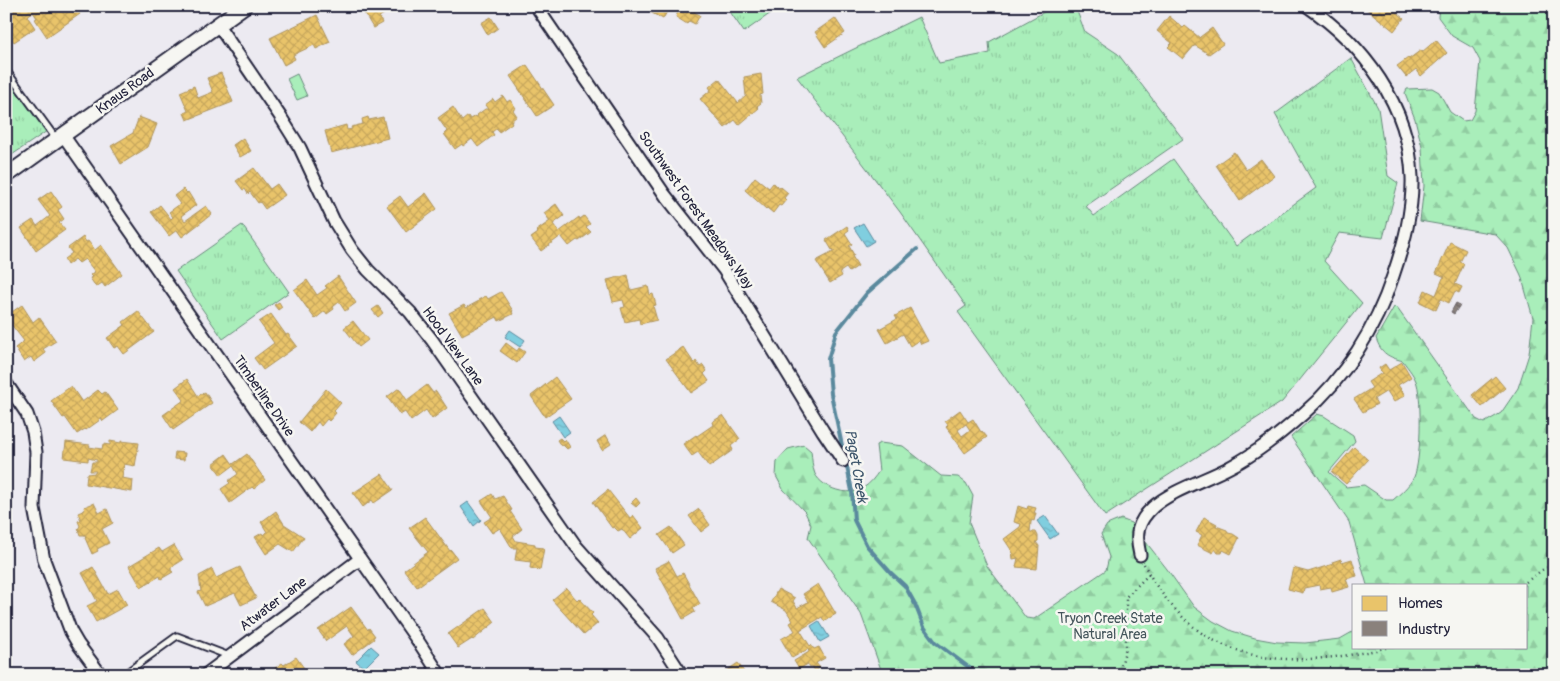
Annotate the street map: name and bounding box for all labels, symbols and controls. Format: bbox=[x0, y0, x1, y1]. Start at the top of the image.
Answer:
street label: Knaus Road bbox=[93, 64, 158, 118]
street label: Southwest Forest Meadows Way bbox=[635, 128, 757, 292]
street label: Hood View Lane bbox=[419, 303, 487, 389]
street label: Timberline Drive bbox=[230, 352, 298, 440]
water label: Paget Creek bbox=[840, 428, 872, 506]
street label: Atwater Lane bbox=[236, 573, 310, 635]
legend bbox=[1352, 584, 1528, 648]
text: Homes bbox=[1398, 594, 1443, 613]
park label: Tryon Creek State Natural Area bbox=[1057, 610, 1163, 643]
text: Industry bbox=[1398, 620, 1451, 639]

